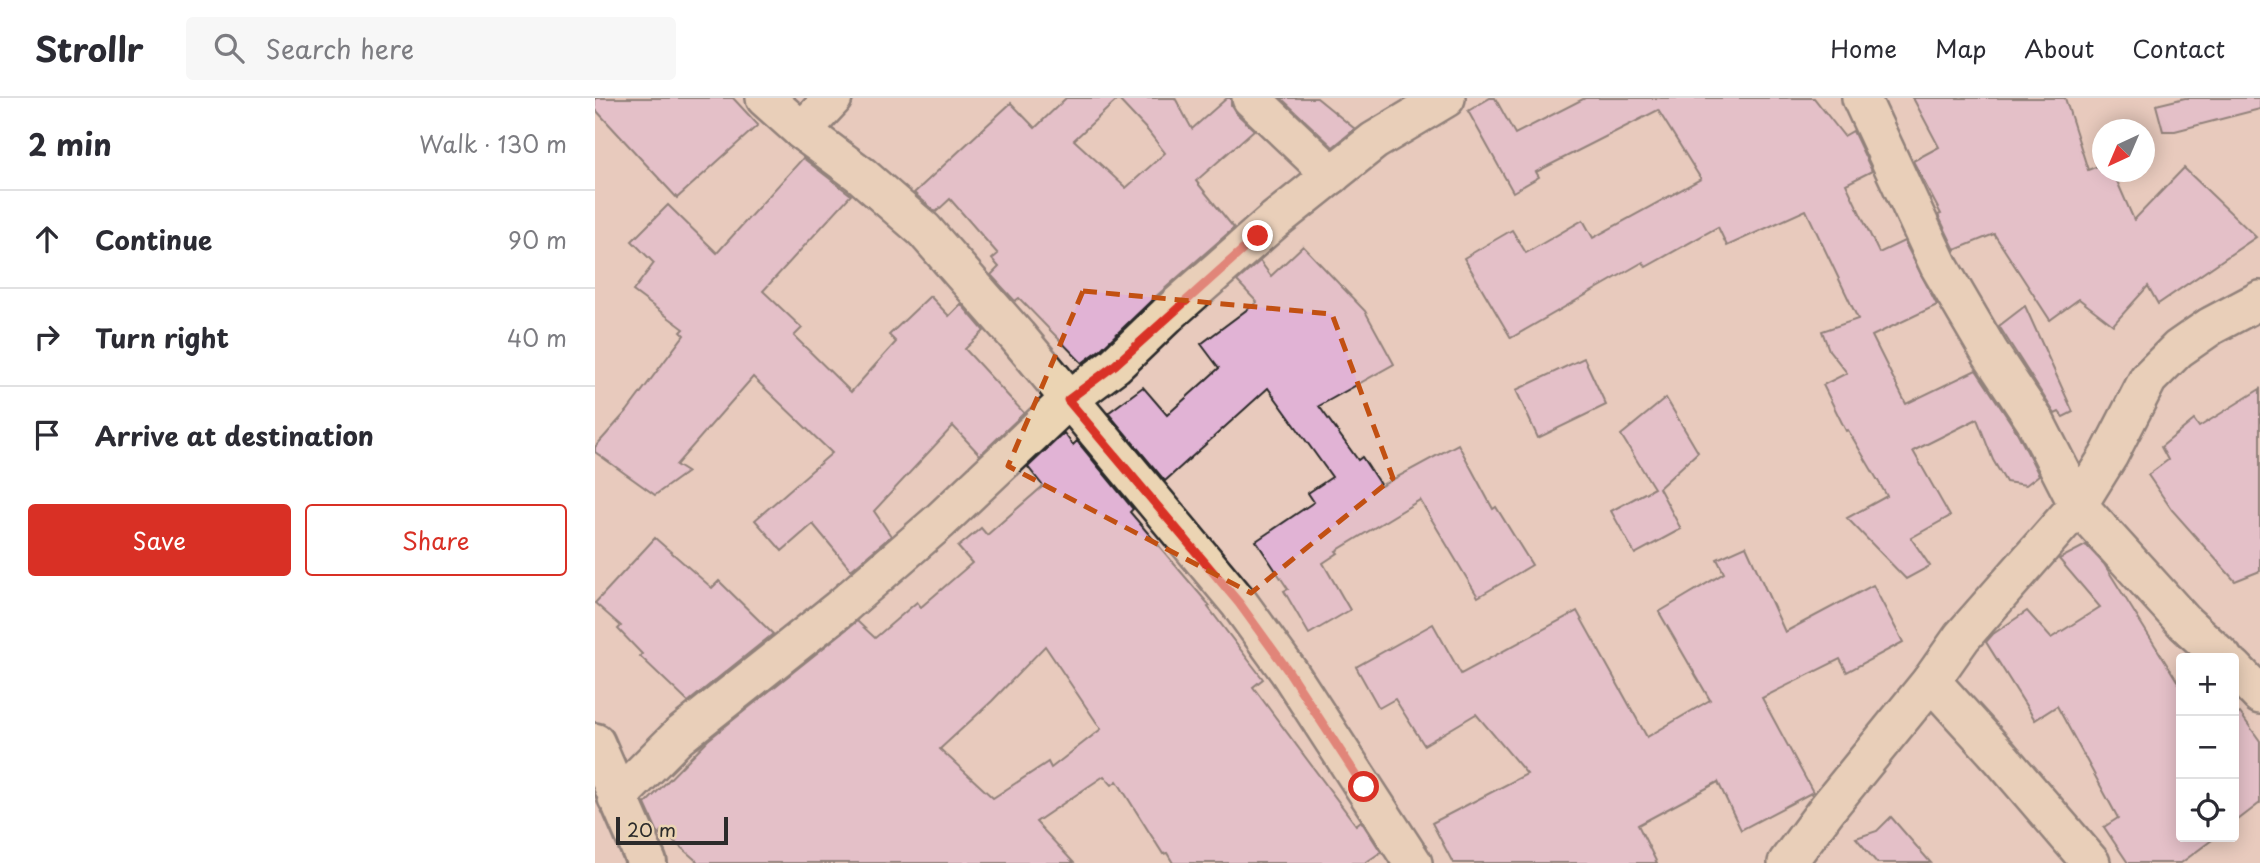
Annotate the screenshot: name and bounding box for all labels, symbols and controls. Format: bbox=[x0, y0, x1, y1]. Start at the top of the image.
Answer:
search box bbox=[186, 17, 676, 80]
text: Strollr bbox=[35, 23, 144, 73]
icon: search bbox=[210, 29, 248, 67]
text: Search here bbox=[266, 29, 414, 68]
text: Home bbox=[1830, 30, 1897, 66]
text: Map bbox=[1935, 30, 1986, 66]
text: About bbox=[2024, 30, 2094, 66]
text: Contact bbox=[2132, 30, 2225, 66]
north arrow bbox=[2092, 119, 2155, 182]
text: 2 min bbox=[28, 121, 112, 166]
text: Walk · 130 m bbox=[419, 126, 567, 161]
icon: ahead bbox=[28, 220, 66, 258]
text: Continue bbox=[95, 220, 212, 259]
route end bbox=[1242, 220, 1273, 251]
text: 90 m bbox=[508, 222, 567, 257]
icon: right bbox=[28, 318, 66, 356]
text: Turn right bbox=[95, 318, 229, 357]
text: 40 m bbox=[507, 320, 567, 355]
icon: arrive bbox=[28, 416, 66, 454]
text: Arrive at destination bbox=[95, 416, 374, 455]
button: Save bbox=[28, 504, 291, 576]
button: Share bbox=[305, 504, 567, 576]
map controls bbox=[2176, 653, 2239, 842]
button: + bbox=[2176, 653, 2239, 716]
button: − bbox=[2176, 716, 2239, 779]
route start bbox=[1348, 771, 1379, 802]
button: locate bbox=[2176, 779, 2239, 842]
scale bar bbox=[616, 814, 728, 846]
text: 20 m bbox=[627, 815, 676, 843]

